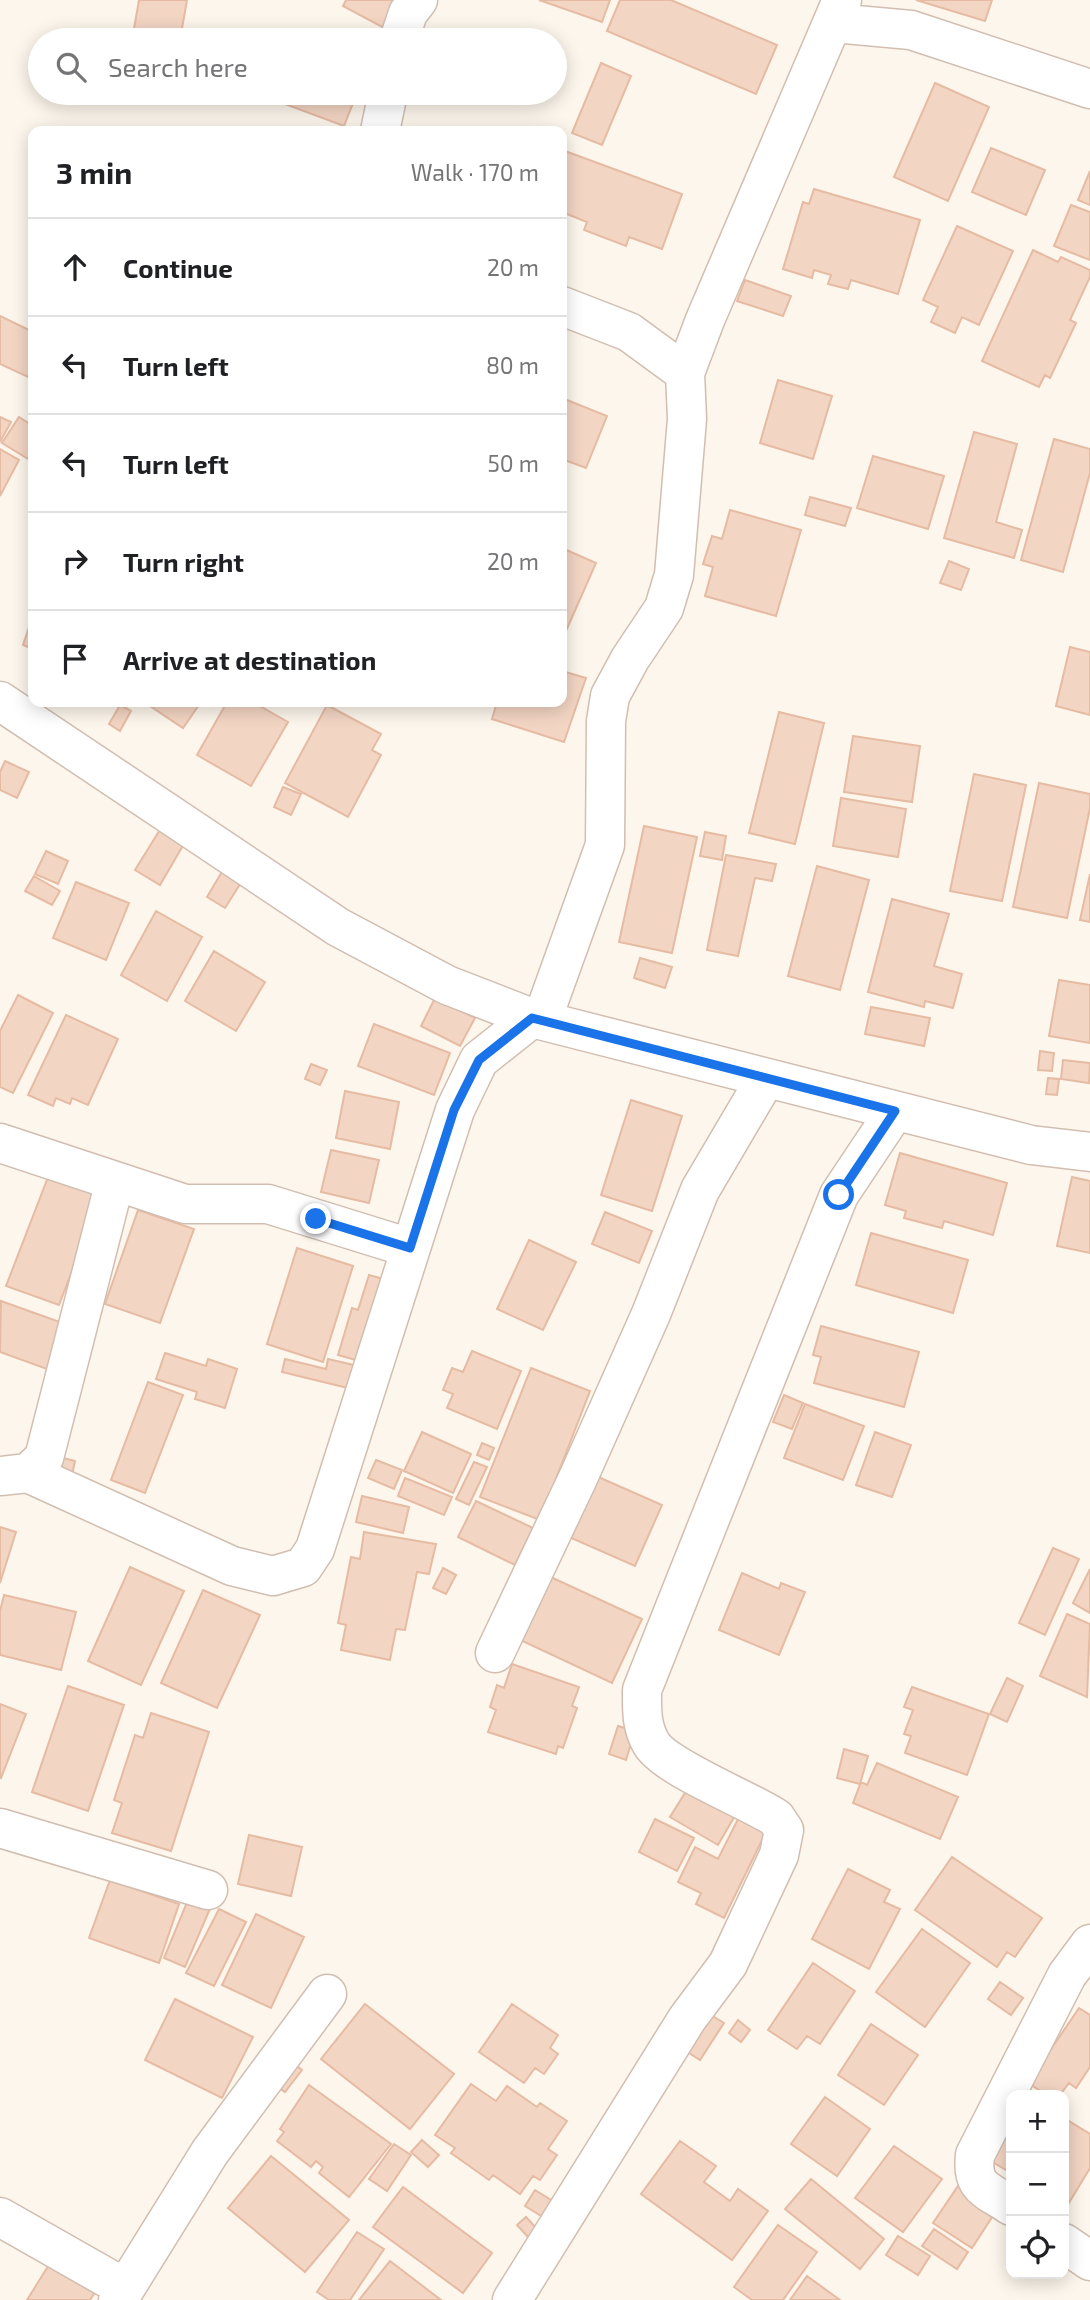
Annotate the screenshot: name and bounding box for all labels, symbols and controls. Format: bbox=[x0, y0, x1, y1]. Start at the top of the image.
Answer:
search box bbox=[28, 28, 567, 105]
icon: search bbox=[52, 48, 90, 86]
text: Search here bbox=[108, 51, 248, 82]
text: 3 min bbox=[56, 154, 132, 190]
text: Walk · 170 m bbox=[411, 158, 539, 186]
icon: ahead bbox=[56, 248, 94, 286]
text: Continue bbox=[123, 252, 233, 283]
text: 20 m bbox=[487, 253, 539, 281]
icon: left bbox=[56, 346, 94, 384]
text: Turn left bbox=[123, 350, 229, 381]
text: 80 m bbox=[486, 351, 539, 379]
icon: left bbox=[56, 444, 94, 482]
text: Turn left bbox=[123, 448, 229, 479]
text: 50 m bbox=[488, 449, 539, 477]
icon: right bbox=[56, 542, 94, 580]
text: Turn right bbox=[123, 546, 244, 577]
text: 20 m bbox=[487, 547, 539, 575]
icon: arrive bbox=[56, 640, 94, 678]
text: Arrive at destination bbox=[123, 644, 376, 675]
route start bbox=[823, 1179, 854, 1210]
route end bbox=[300, 1203, 331, 1234]
map controls bbox=[1006, 2090, 1069, 2279]
button: + bbox=[1006, 2090, 1069, 2153]
button: − bbox=[1006, 2153, 1069, 2216]
button: locate bbox=[1006, 2216, 1069, 2279]

